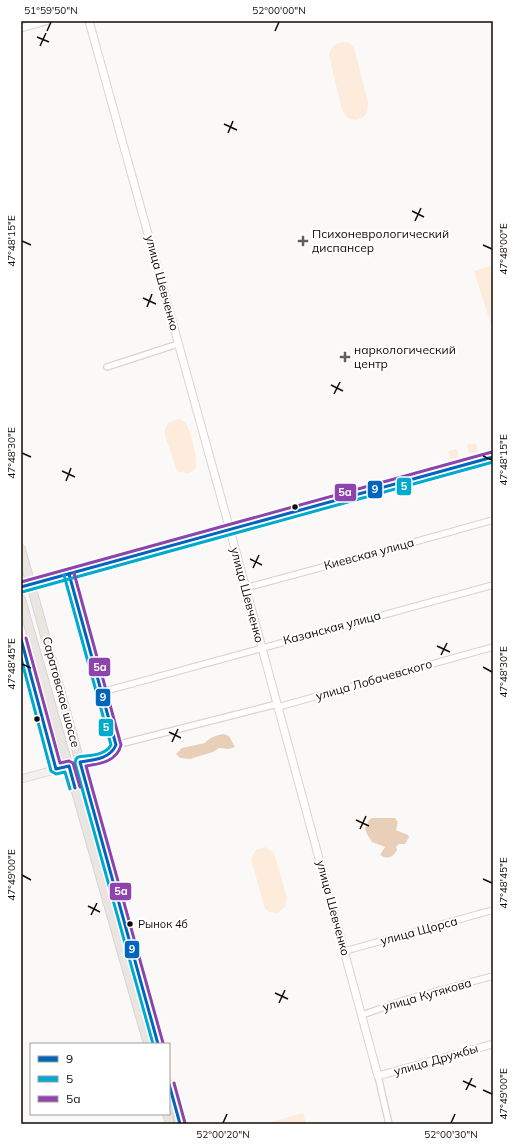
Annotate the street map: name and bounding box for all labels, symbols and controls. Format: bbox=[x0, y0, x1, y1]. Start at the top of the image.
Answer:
text: 51°59'50"N bbox=[24, 4, 78, 17]
text: 52°00'00"N bbox=[252, 4, 306, 17]
text: 47°48'15"E bbox=[5, 215, 18, 267]
text: 47°48'00"E bbox=[497, 223, 510, 275]
place label: Психоневрологический диспансер bbox=[312, 226, 449, 255]
street label: улица Шевченко bbox=[142, 233, 182, 332]
marker: Психоневрологический диспансер bbox=[297, 235, 309, 247]
place label: наркологический центр bbox=[354, 342, 456, 371]
marker: наркологический центр bbox=[339, 351, 351, 363]
text: 47°48'30"E bbox=[5, 427, 18, 479]
text: 47°48'15"E bbox=[497, 434, 510, 486]
line badge: 5 bbox=[396, 477, 412, 496]
text: 5 bbox=[401, 479, 408, 493]
line badge: 9 bbox=[367, 480, 383, 499]
text: 9 bbox=[372, 482, 379, 496]
line badge: 5а bbox=[334, 483, 357, 502]
text: 5а bbox=[338, 485, 352, 499]
unlabelled marker bbox=[290, 502, 300, 512]
street label: Киевская улица bbox=[322, 534, 416, 573]
street label: улица Шевченко bbox=[227, 545, 267, 644]
street label: Казанская улица bbox=[281, 607, 382, 648]
street label: Саратовское шоссе bbox=[39, 635, 84, 749]
text: 47°48'45"E bbox=[5, 638, 18, 690]
text: 47°48'30"E bbox=[497, 646, 510, 698]
street label: улица Лобачевского bbox=[314, 656, 434, 703]
line badge: 5а bbox=[88, 657, 111, 677]
text: 5а bbox=[93, 660, 107, 674]
line badge: 9 bbox=[95, 688, 111, 707]
text: 9 bbox=[100, 690, 107, 704]
unlabelled marker bbox=[32, 714, 42, 724]
line badge: 5 bbox=[98, 718, 114, 737]
text: 5 bbox=[103, 720, 110, 734]
text: 47°49'00"E bbox=[5, 849, 18, 901]
text: 47°48'45"E bbox=[497, 857, 510, 909]
street label: улица Шевченко bbox=[313, 858, 353, 957]
line badge: 5а bbox=[109, 882, 132, 901]
text: 5а bbox=[114, 884, 128, 898]
street label: улица Щорса bbox=[379, 913, 459, 948]
place label: Рынок 4б bbox=[138, 917, 188, 931]
marker: Рынок 4б bbox=[125, 919, 135, 929]
line badge: 9 bbox=[124, 940, 140, 959]
text: 9 bbox=[129, 942, 136, 956]
street label: улица Кутякова bbox=[381, 975, 473, 1014]
street label: улица Дружбы bbox=[392, 1040, 480, 1079]
legend bbox=[30, 1043, 170, 1115]
text: 9 bbox=[66, 1051, 73, 1066]
text: 47°49'00"E bbox=[497, 1068, 510, 1120]
text: 5 bbox=[66, 1071, 73, 1086]
text: 5а bbox=[66, 1091, 81, 1106]
text: 52°00'20"N bbox=[196, 1128, 250, 1141]
text: 52°00'30"N bbox=[424, 1128, 478, 1141]

